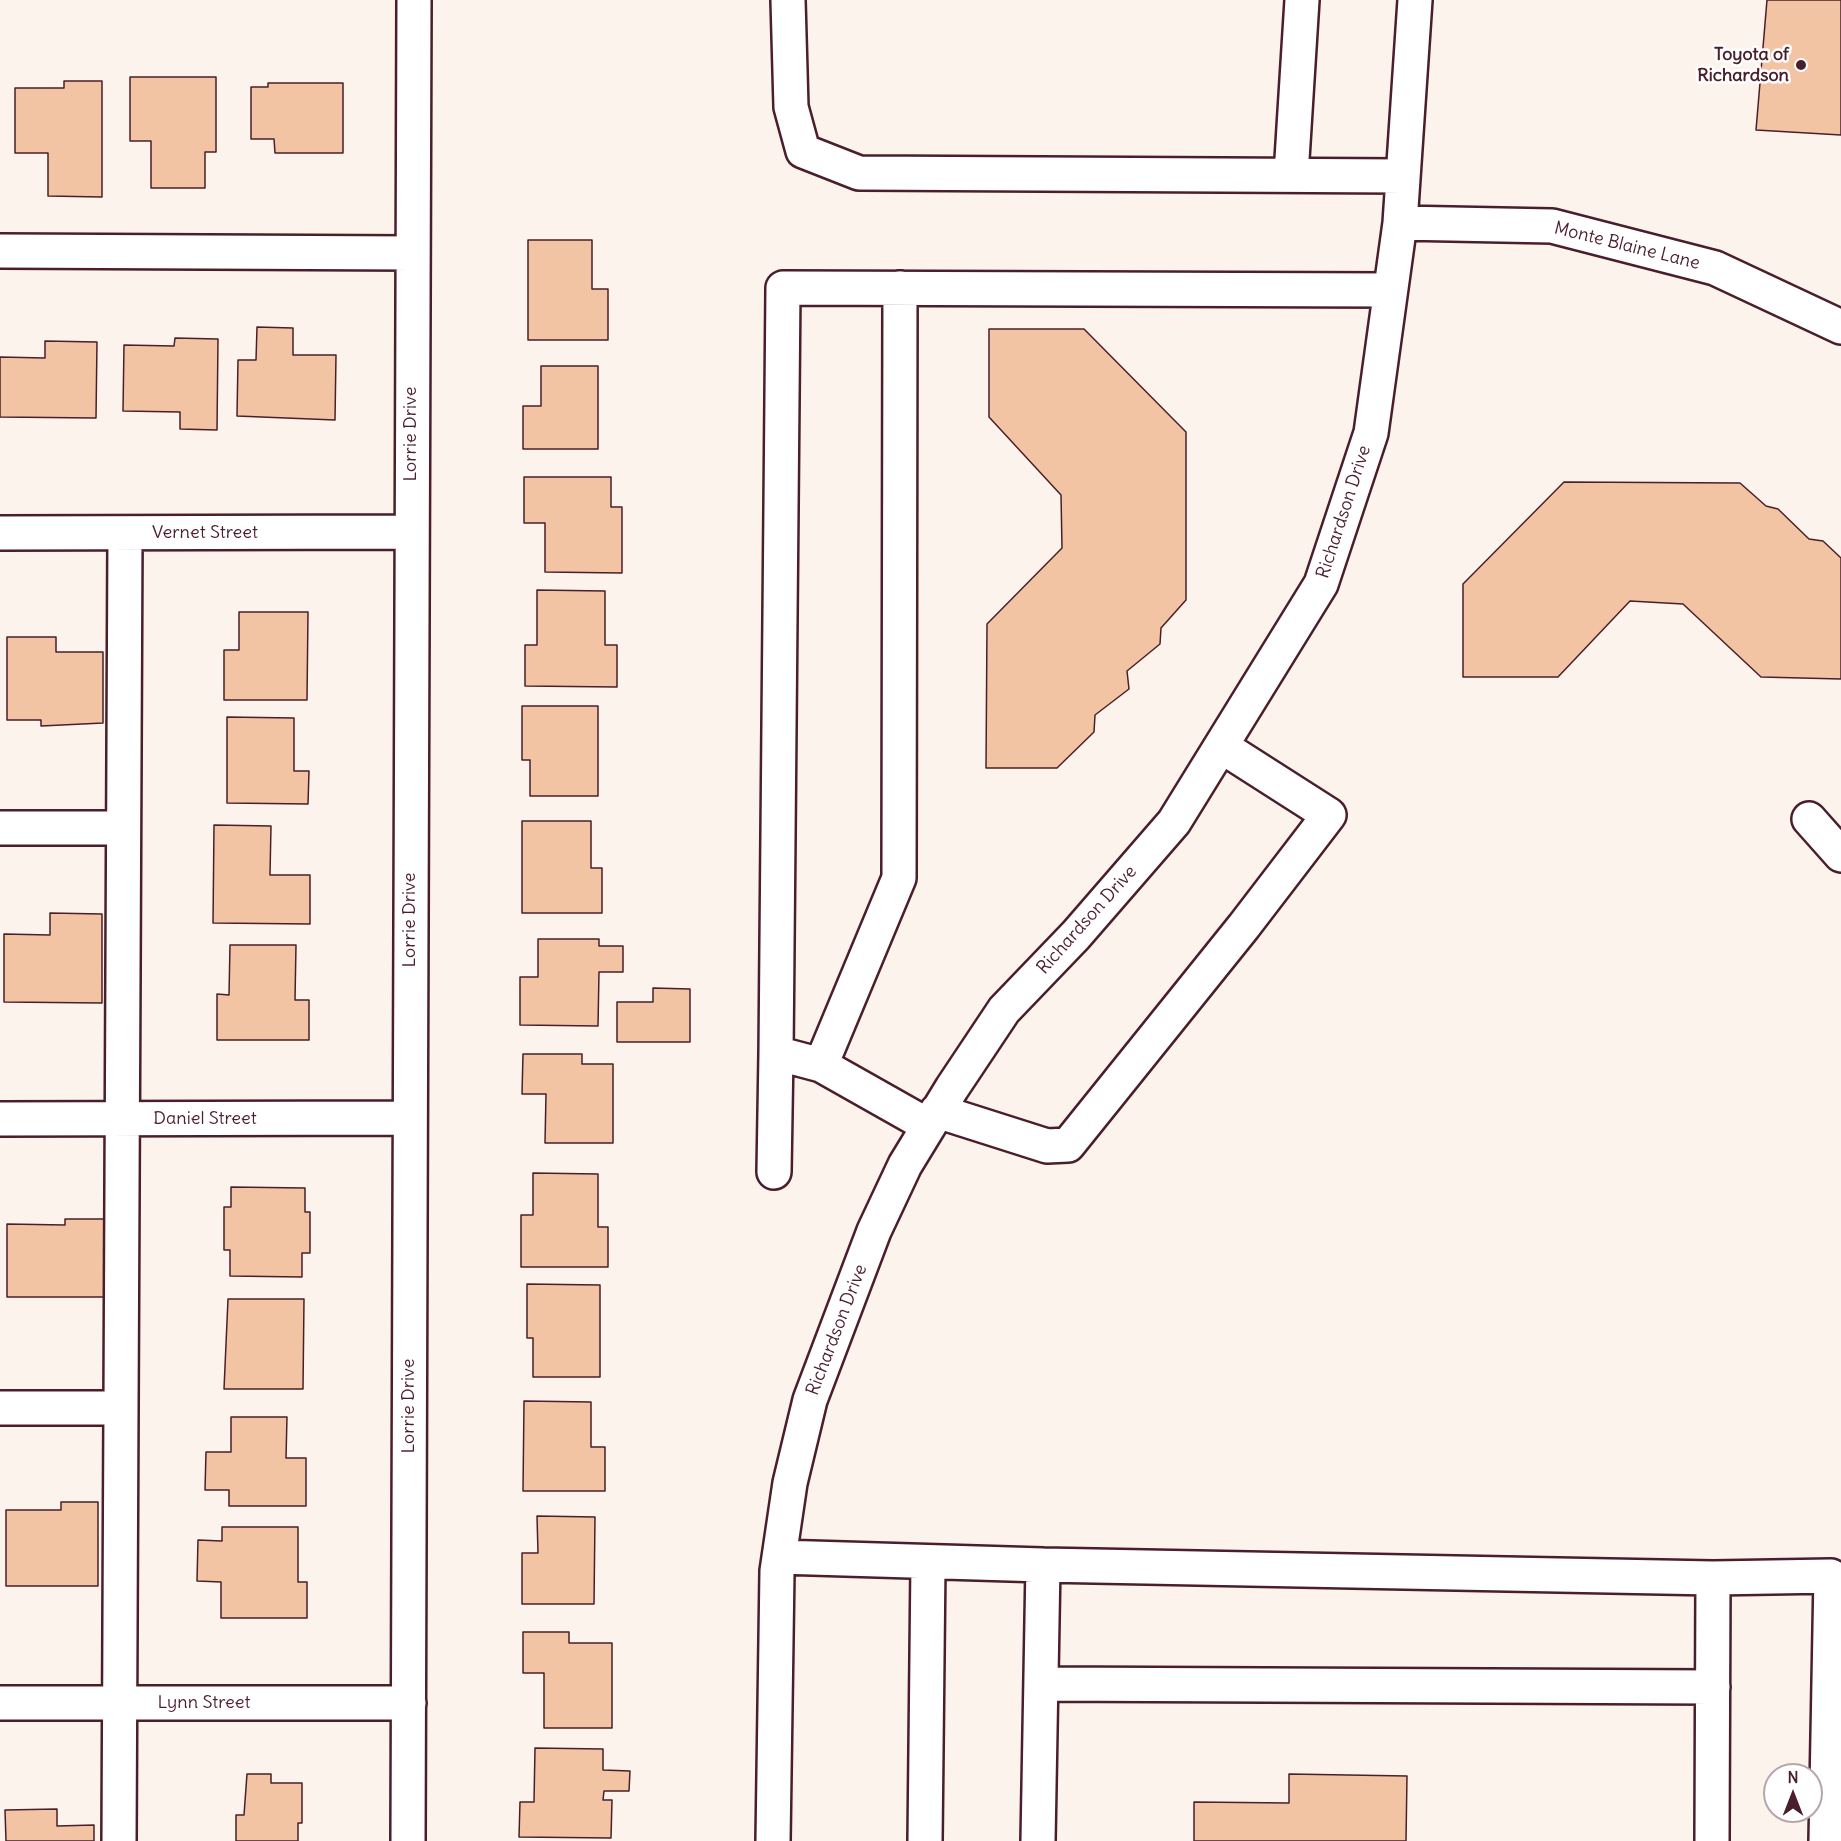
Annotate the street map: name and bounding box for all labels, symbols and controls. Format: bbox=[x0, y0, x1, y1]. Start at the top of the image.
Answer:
place label: Toyota of Richardson bbox=[1697, 44, 1789, 86]
marker: Toyota of Richardson bbox=[1794, 58, 1808, 72]
street label: Monte Blaine Lane bbox=[1552, 217, 1702, 275]
street label: Lorrie Drive bbox=[400, 387, 422, 481]
street label: Richardson Drive bbox=[1312, 443, 1376, 581]
street label: Vernet Street bbox=[152, 522, 258, 544]
street label: Richardson Drive bbox=[1033, 861, 1141, 979]
street label: Lorrie Drive bbox=[399, 873, 421, 967]
street label: Daniel Street bbox=[153, 1108, 257, 1130]
street label: Richardson Drive bbox=[802, 1261, 872, 1399]
street label: Lorrie Drive bbox=[398, 1359, 420, 1453]
street label: Lynn Street bbox=[158, 1692, 250, 1714]
north arrow bbox=[1763, 1763, 1823, 1823]
text: N bbox=[1787, 1767, 1799, 1787]

